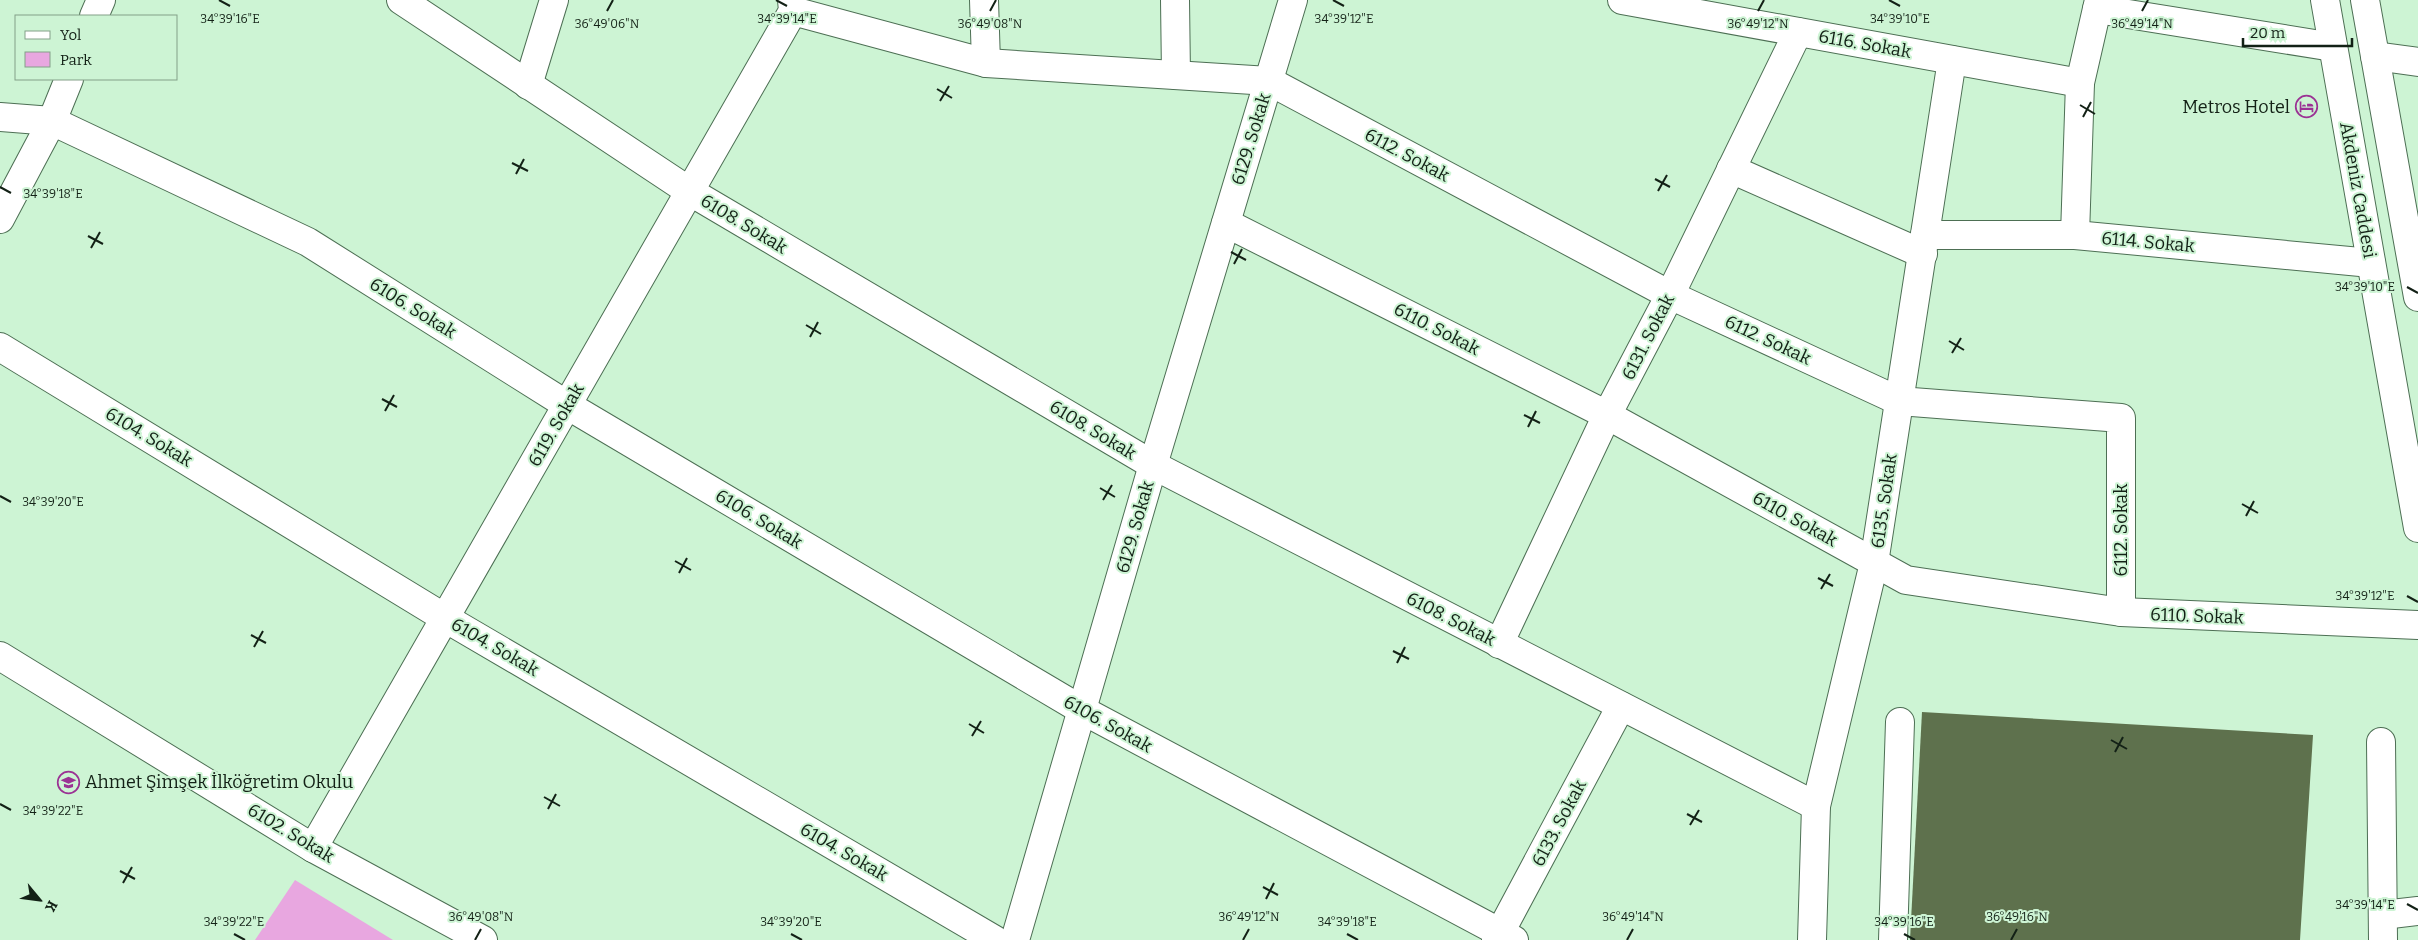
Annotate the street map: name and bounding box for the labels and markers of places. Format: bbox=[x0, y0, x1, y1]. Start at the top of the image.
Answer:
hotel icon: Metros Hotel bbox=[2294, 95, 2318, 119]
place label: Metros Hotel bbox=[2182, 96, 2290, 118]
school or university icon: Ahmet Şimşek İlköğretim Okulu bbox=[57, 770, 81, 794]
place label: Ahmet Şimşek İlköğretim Okulu bbox=[85, 771, 353, 793]

